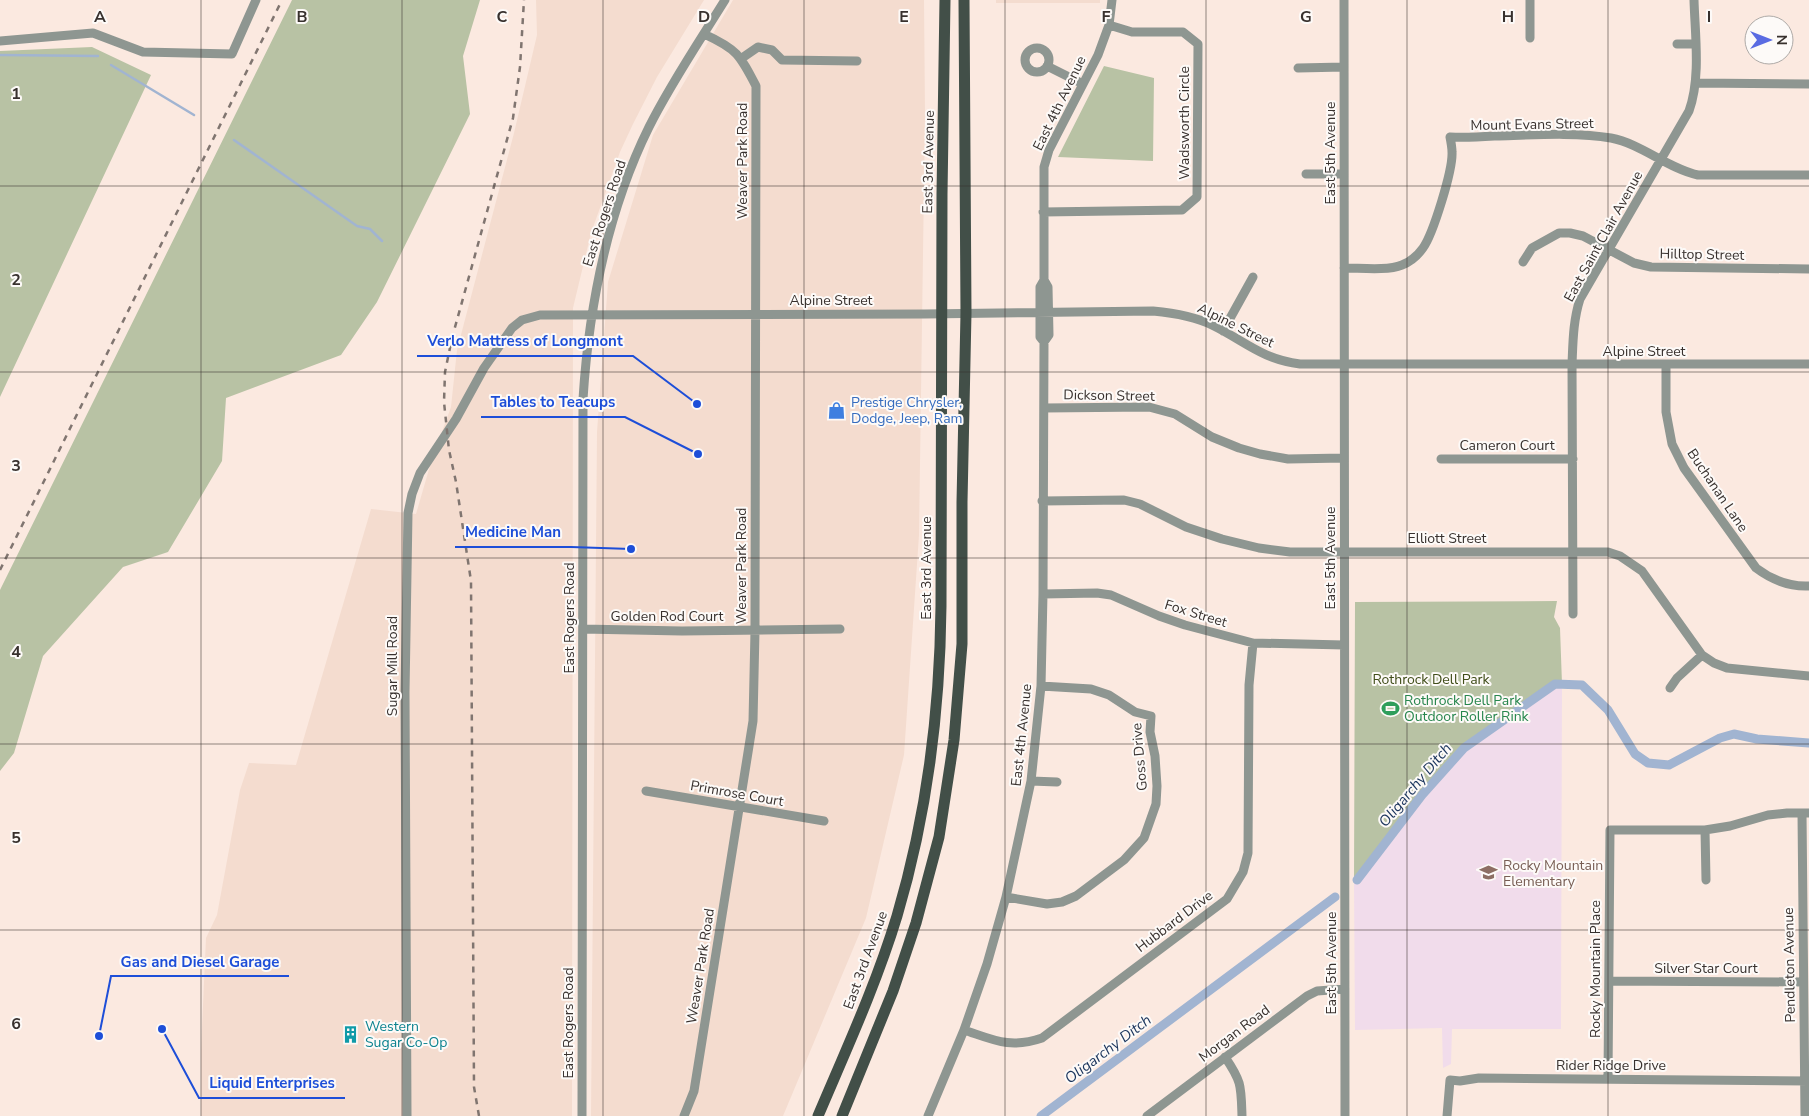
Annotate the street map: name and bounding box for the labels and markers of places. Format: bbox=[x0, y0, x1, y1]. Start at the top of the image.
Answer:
callout: Verlo Mattress of Longmont bbox=[417, 326, 633, 356]
callout: Tables to Teacups bbox=[481, 387, 625, 417]
place label: Prestige Chrysler, Dodge, Jeep, Ram bbox=[851, 393, 963, 428]
shop icon: Prestige Chrysler, Dodge, Jeep, Ram bbox=[827, 400, 847, 420]
callout: Medicine Man bbox=[455, 517, 571, 547]
place label: Rothrock Dell Park Outdoor Roller Rink bbox=[1404, 691, 1530, 726]
sports icon: Rothrock Dell Park Outdoor Roller Rink bbox=[1380, 698, 1400, 718]
place label: Rocky Mountain Elementary bbox=[1503, 856, 1603, 891]
school or university icon: Rocky Mountain Elementary bbox=[1479, 863, 1499, 883]
callout: Gas and Diesel Garage bbox=[111, 946, 289, 976]
place label: Western Sugar Co-Op bbox=[365, 1017, 447, 1052]
building icon: Western Sugar Co-Op bbox=[341, 1024, 361, 1044]
callout: Liquid Enterprises bbox=[199, 1068, 345, 1098]

